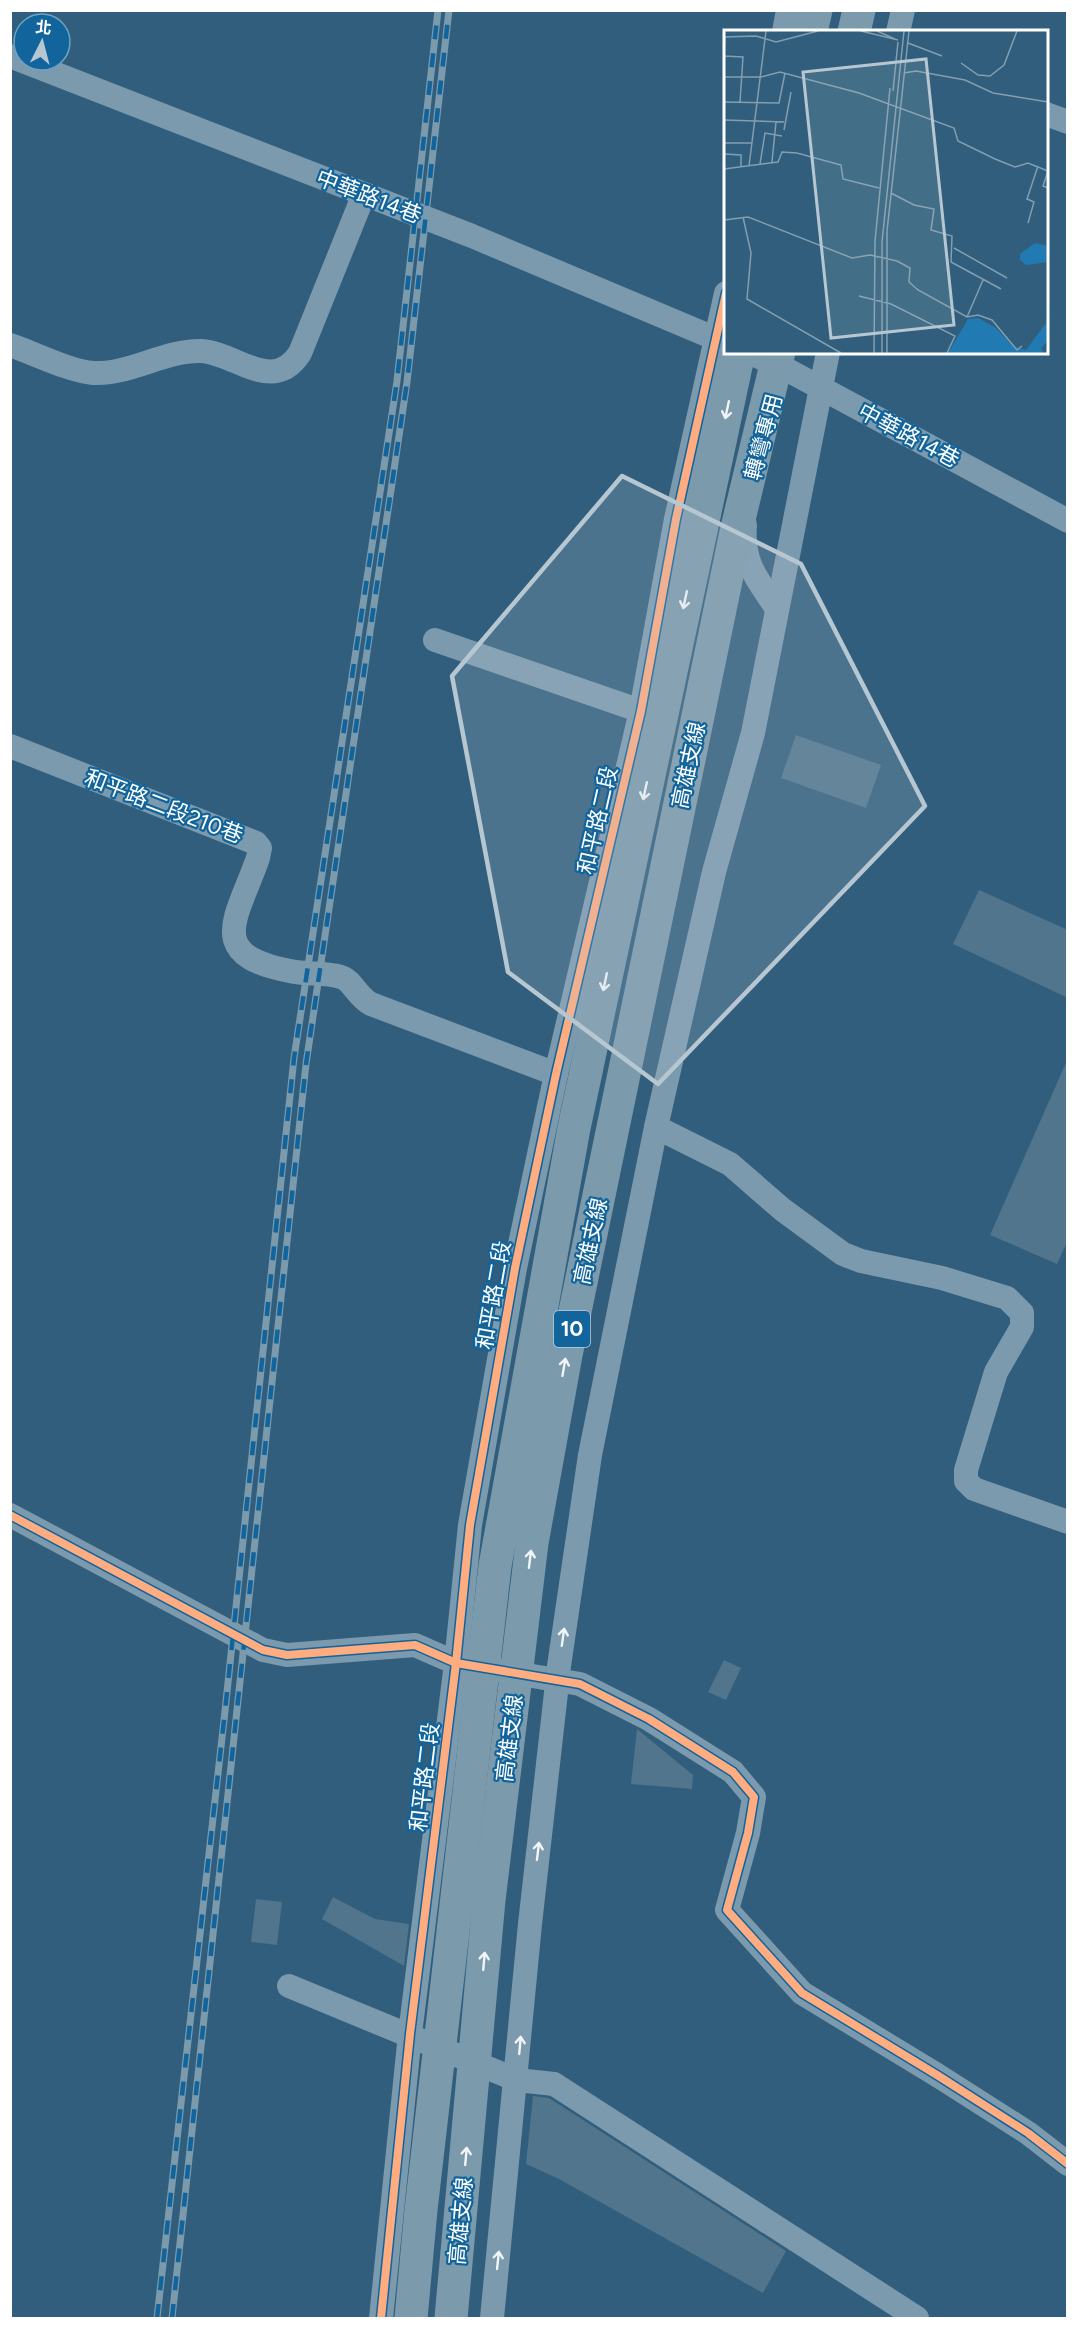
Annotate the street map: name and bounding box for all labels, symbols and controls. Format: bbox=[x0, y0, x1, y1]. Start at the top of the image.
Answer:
north arrow bbox=[12, 12, 72, 72]
text: 北 bbox=[35, 17, 52, 38]
inset map bbox=[724, 30, 1048, 354]
street label: 中華路14巷 bbox=[312, 164, 425, 229]
street label: 轉彎專用 bbox=[739, 391, 788, 483]
street label: 中華路14巷 bbox=[854, 398, 964, 473]
one-way arrow bbox=[721, 399, 732, 419]
one-way arrow bbox=[679, 590, 691, 609]
street label: 高雄支線 bbox=[666, 719, 711, 811]
street label: 和平路二段 bbox=[572, 763, 623, 877]
street label: 和平路二段210巷 bbox=[81, 764, 247, 849]
one-way arrow bbox=[639, 781, 650, 800]
one-way arrow bbox=[599, 972, 610, 991]
street label: 高雄支線 bbox=[568, 1195, 613, 1287]
street label: 和平路二段 bbox=[471, 1239, 516, 1352]
road number: 10 bbox=[554, 1311, 590, 1347]
one-way arrow bbox=[559, 1358, 570, 1378]
one-way arrow bbox=[525, 1550, 536, 1570]
one-way arrow bbox=[558, 1627, 569, 1647]
street label: 高雄支線 bbox=[491, 1693, 528, 1783]
street label: 和平路二段 bbox=[404, 1721, 445, 1833]
one-way arrow bbox=[533, 1842, 544, 1862]
one-way arrow bbox=[479, 1952, 490, 1972]
one-way arrow bbox=[514, 2036, 525, 2056]
one-way arrow bbox=[461, 2146, 472, 2166]
street label: 高雄支線 bbox=[443, 2176, 478, 2266]
one-way arrow bbox=[493, 2251, 504, 2271]

